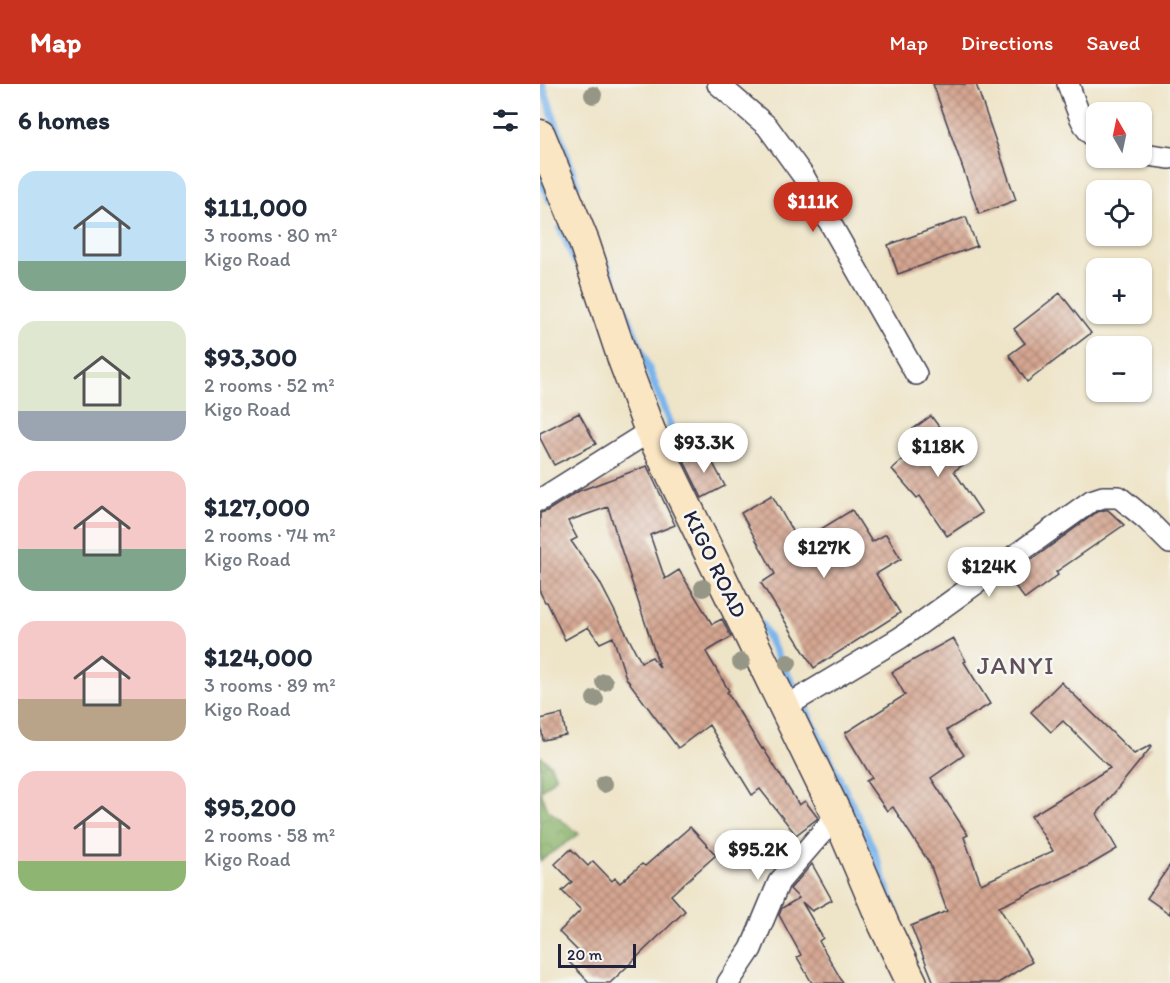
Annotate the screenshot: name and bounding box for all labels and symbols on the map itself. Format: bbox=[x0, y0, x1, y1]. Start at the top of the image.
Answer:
north arrow bbox=[1086, 102, 1152, 168]
pin: $111K bbox=[771, 182, 855, 233]
pin: $93.3K bbox=[655, 423, 753, 474]
pin: $118K bbox=[896, 427, 980, 478]
street label: KIGO ROAD bbox=[677, 506, 753, 622]
pin: $127K bbox=[782, 528, 866, 579]
pin: $124K bbox=[947, 547, 1031, 598]
district label: JANYI bbox=[977, 649, 1055, 681]
pin: $95.2K bbox=[709, 830, 807, 881]
scale bar bbox=[558, 941, 636, 968]

